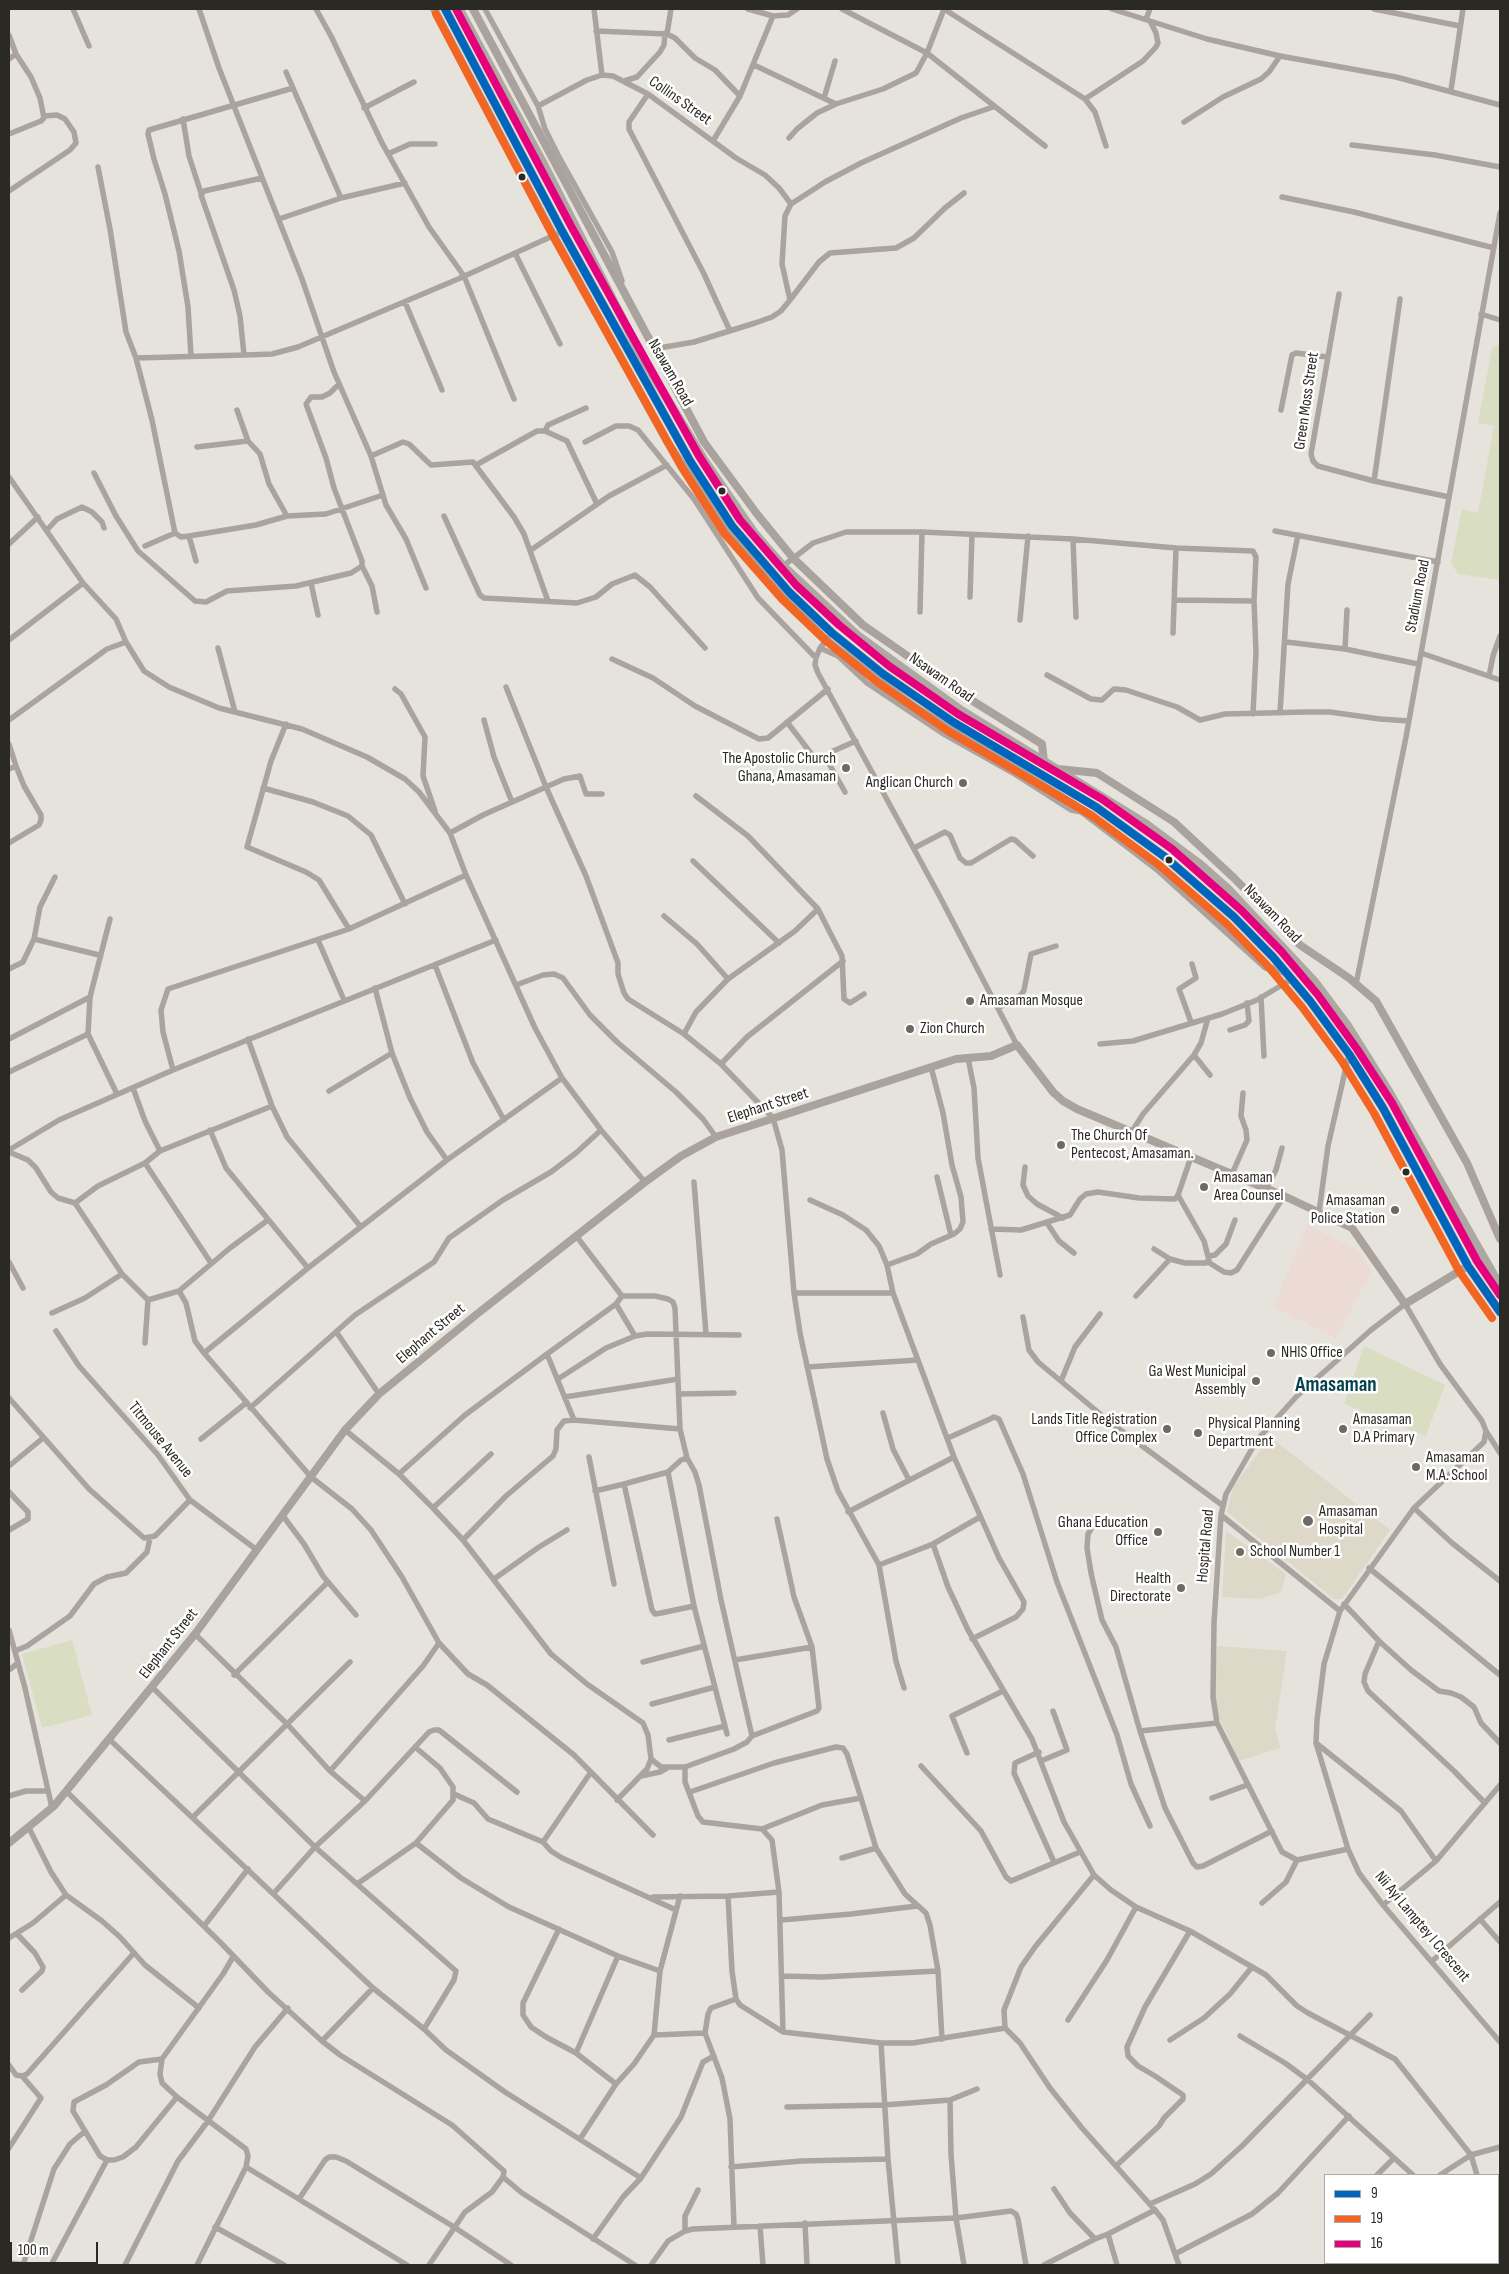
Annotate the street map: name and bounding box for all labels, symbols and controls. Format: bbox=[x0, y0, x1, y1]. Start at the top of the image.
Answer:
street label: Collins Street bbox=[645, 72, 715, 130]
unlabelled marker bbox=[517, 172, 527, 182]
street label: Nsawam Road bbox=[643, 336, 697, 410]
street label: Green Moss Street bbox=[1291, 351, 1323, 451]
unlabelled marker bbox=[717, 486, 727, 496]
street label: Stadium Road bbox=[1402, 558, 1434, 634]
street label: Nsawam Road bbox=[905, 649, 977, 707]
place label: The Apostolic Church Ghana, Amasaman bbox=[722, 749, 836, 787]
marker: The Apostolic Church Ghana, Amasaman bbox=[840, 762, 852, 774]
place label: Anglican Church bbox=[866, 773, 953, 793]
marker: Anglican Church bbox=[957, 777, 969, 789]
unlabelled marker bbox=[1164, 855, 1174, 865]
street label: Nsawam Road bbox=[1239, 881, 1305, 947]
place label: Amasaman Mosque bbox=[980, 991, 1083, 1011]
marker: Amasaman Mosque bbox=[964, 995, 976, 1007]
place label: Zion Church bbox=[920, 1019, 985, 1039]
marker: Zion Church bbox=[904, 1023, 916, 1035]
street label: Elephant Street bbox=[725, 1084, 811, 1128]
place label: The Church Of Pentecost, Amasaman. bbox=[1071, 1126, 1194, 1164]
marker: The Church Of Pentecost, Amasaman. bbox=[1055, 1139, 1067, 1151]
unlabelled marker bbox=[1401, 1167, 1411, 1177]
place label: Amasaman Area Counsel bbox=[1214, 1168, 1284, 1206]
marker: Amasaman Area Counsel bbox=[1198, 1181, 1210, 1193]
place label: Amasaman Police Station bbox=[1311, 1191, 1385, 1229]
marker: Amasaman Police Station bbox=[1389, 1204, 1401, 1216]
street label: Elephant Street bbox=[393, 1300, 469, 1368]
place label: NHIS Office bbox=[1281, 1343, 1343, 1363]
marker: NHIS Office bbox=[1265, 1347, 1277, 1359]
place label: Ga West Municipal Assembly bbox=[1149, 1362, 1246, 1400]
district label: Amasaman bbox=[1295, 1373, 1377, 1399]
marker: Ga West Municipal Assembly bbox=[1250, 1375, 1262, 1387]
street label: Titmouse Avenue bbox=[124, 1398, 196, 1482]
place label: Lands Title Registration Office Complex bbox=[1031, 1410, 1157, 1448]
place label: Amasaman D.A Primary bbox=[1353, 1410, 1415, 1448]
place label: Physical Planning Department bbox=[1208, 1414, 1300, 1452]
marker: Lands Title Registration Office Complex bbox=[1161, 1423, 1173, 1435]
marker: Amasaman D.A Primary bbox=[1337, 1423, 1349, 1435]
marker: Physical Planning Department bbox=[1192, 1427, 1204, 1439]
place label: Amasaman M.A. School bbox=[1426, 1448, 1488, 1486]
marker: Amasaman M.A. School bbox=[1410, 1461, 1422, 1473]
place label: Amasaman Hospital bbox=[1319, 1502, 1378, 1540]
street label: Hospital Road bbox=[1193, 1509, 1219, 1583]
place label: Ghana Education Office bbox=[1058, 1513, 1148, 1551]
marker: Amasaman Hospital bbox=[1301, 1514, 1315, 1528]
marker: Ghana Education Office bbox=[1152, 1526, 1164, 1538]
place label: School Number 1 bbox=[1250, 1542, 1340, 1562]
marker: School Number 1 bbox=[1234, 1546, 1246, 1558]
place label: Health Directorate bbox=[1110, 1569, 1171, 1607]
marker: Health Directorate bbox=[1175, 1582, 1187, 1594]
street label: Elephant Street bbox=[136, 1605, 202, 1683]
street label: Nii Ayi Lamptey I Crescent bbox=[1370, 1868, 1474, 1986]
legend bbox=[1324, 2174, 1499, 2264]
text: 9 bbox=[1371, 2184, 1378, 2203]
text: 19 bbox=[1371, 2209, 1383, 2228]
scale bar bbox=[12, 2232, 100, 2264]
text: 16 bbox=[1371, 2234, 1383, 2253]
text: 100 m bbox=[18, 2241, 49, 2260]

